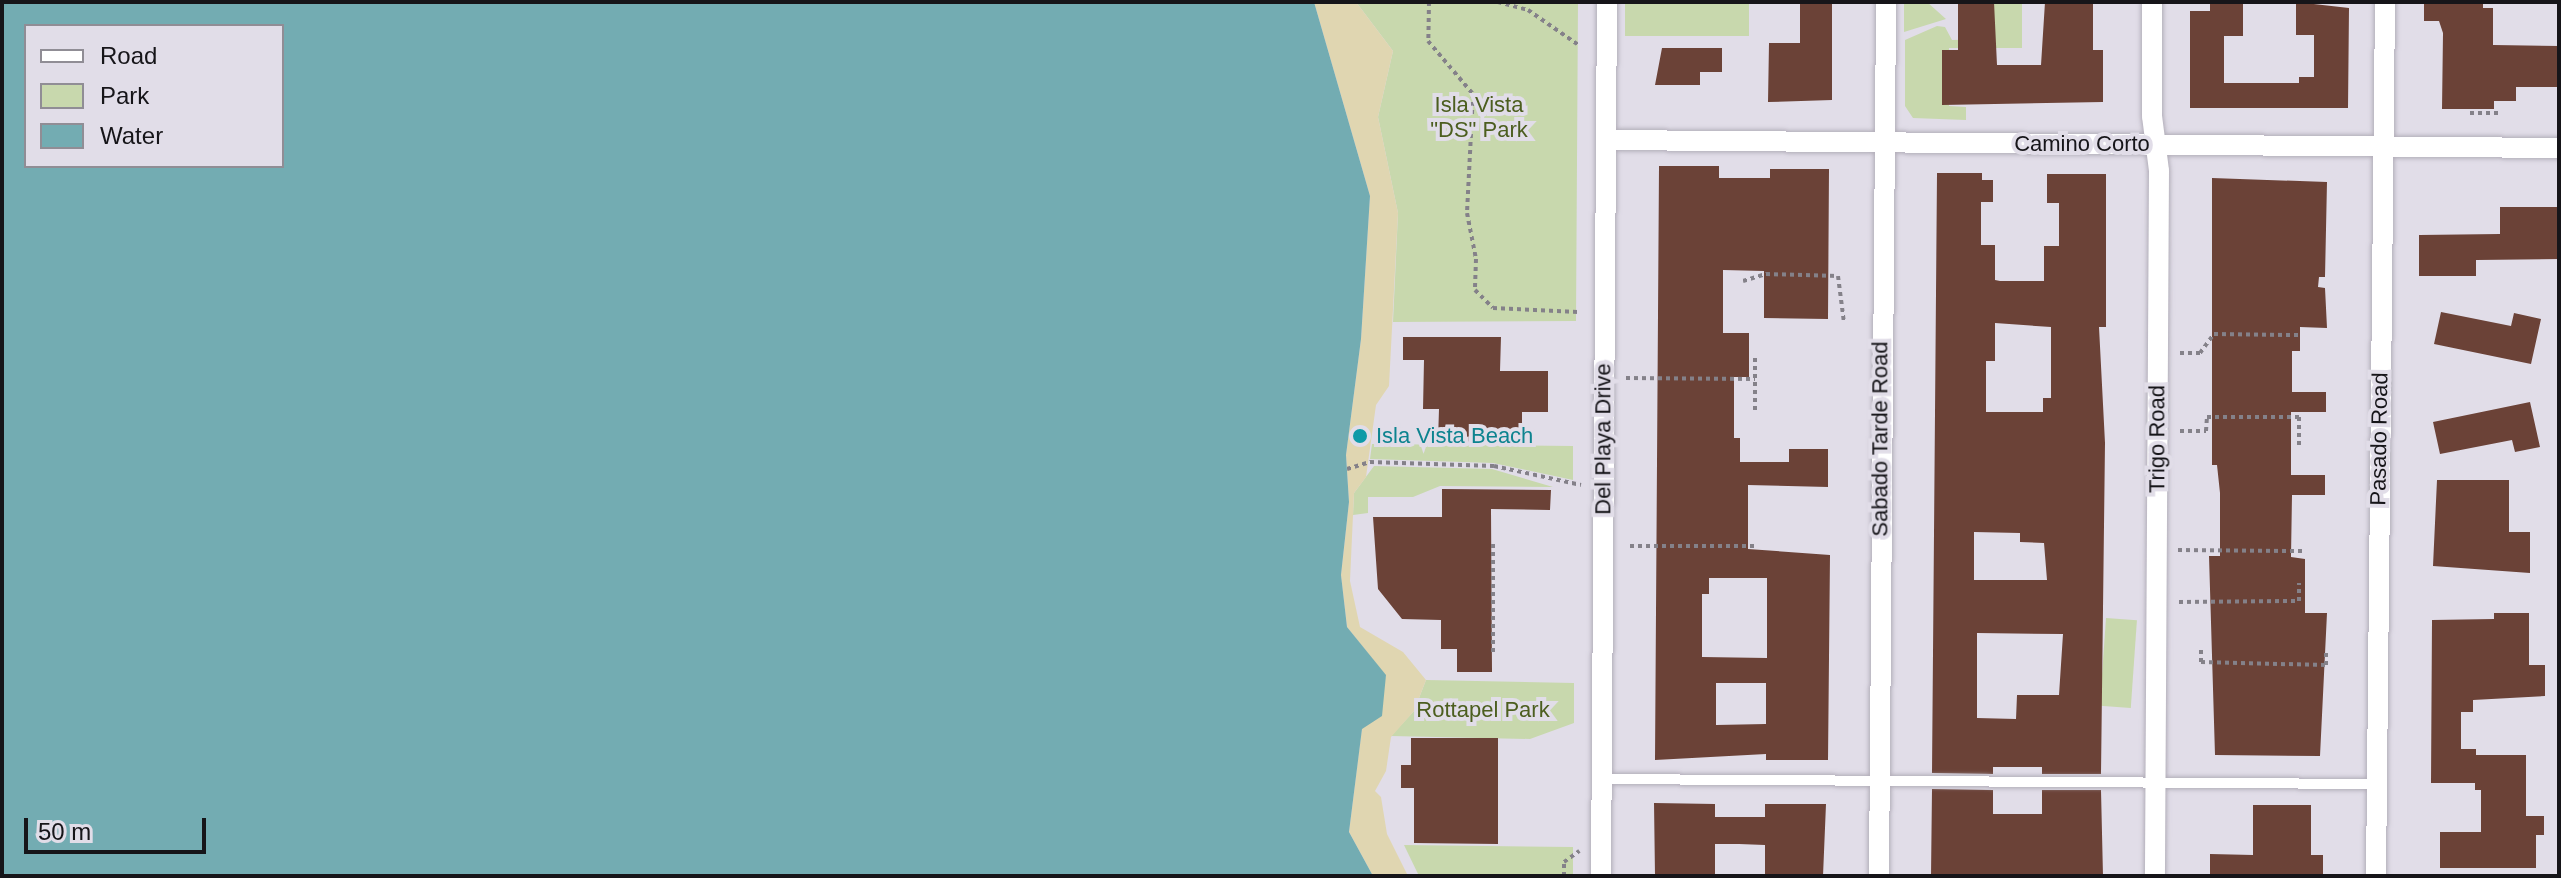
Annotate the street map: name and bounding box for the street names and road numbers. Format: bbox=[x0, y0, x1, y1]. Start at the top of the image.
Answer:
street label: Camino Corto bbox=[2014, 131, 2150, 157]
street label: Sabado Tarde Road bbox=[1867, 341, 1893, 537]
street label: Del Playa Drive bbox=[1590, 363, 1616, 515]
street label: Pasado Road bbox=[2365, 372, 2393, 506]
street label: Trigo Road bbox=[2144, 385, 2170, 493]

